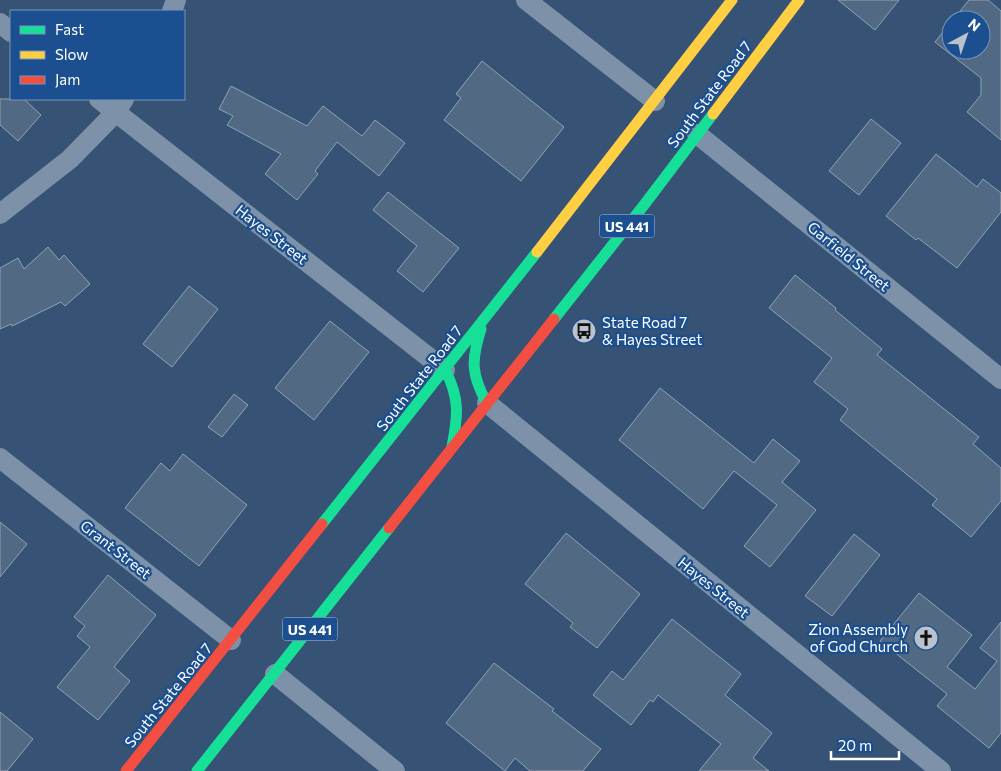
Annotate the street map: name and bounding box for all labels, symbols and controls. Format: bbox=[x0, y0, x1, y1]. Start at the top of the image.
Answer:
legend bbox=[10, 10, 185, 100]
north arrow bbox=[941, 10, 991, 60]
text: N bbox=[965, 15, 984, 35]
text: Fast bbox=[55, 20, 84, 38]
street label: South State Road 7 bbox=[663, 37, 755, 151]
text: Slow bbox=[55, 45, 88, 63]
text: Jam bbox=[55, 70, 80, 88]
street label: Hayes Street bbox=[232, 200, 312, 268]
road number: US 441 bbox=[600, 215, 654, 238]
street label: Garfield Street bbox=[804, 217, 894, 295]
place label: State Road 7 & Hayes Street bbox=[602, 313, 702, 348]
bus stop icon: State Road 7 & Hayes Street bbox=[571, 318, 597, 344]
street label: South State Road 7 bbox=[372, 322, 466, 434]
street label: Grant Street bbox=[77, 516, 155, 582]
street label: Hayes Street bbox=[675, 553, 753, 621]
road number: US 441 bbox=[282, 618, 338, 640]
place label: Zion Assembly of God Church bbox=[808, 620, 908, 655]
church icon: Zion Assembly of God Church bbox=[913, 625, 939, 651]
street label: South State Road 7 bbox=[120, 639, 216, 751]
scale bar bbox=[831, 728, 898, 760]
text: 20 m bbox=[838, 736, 872, 754]

